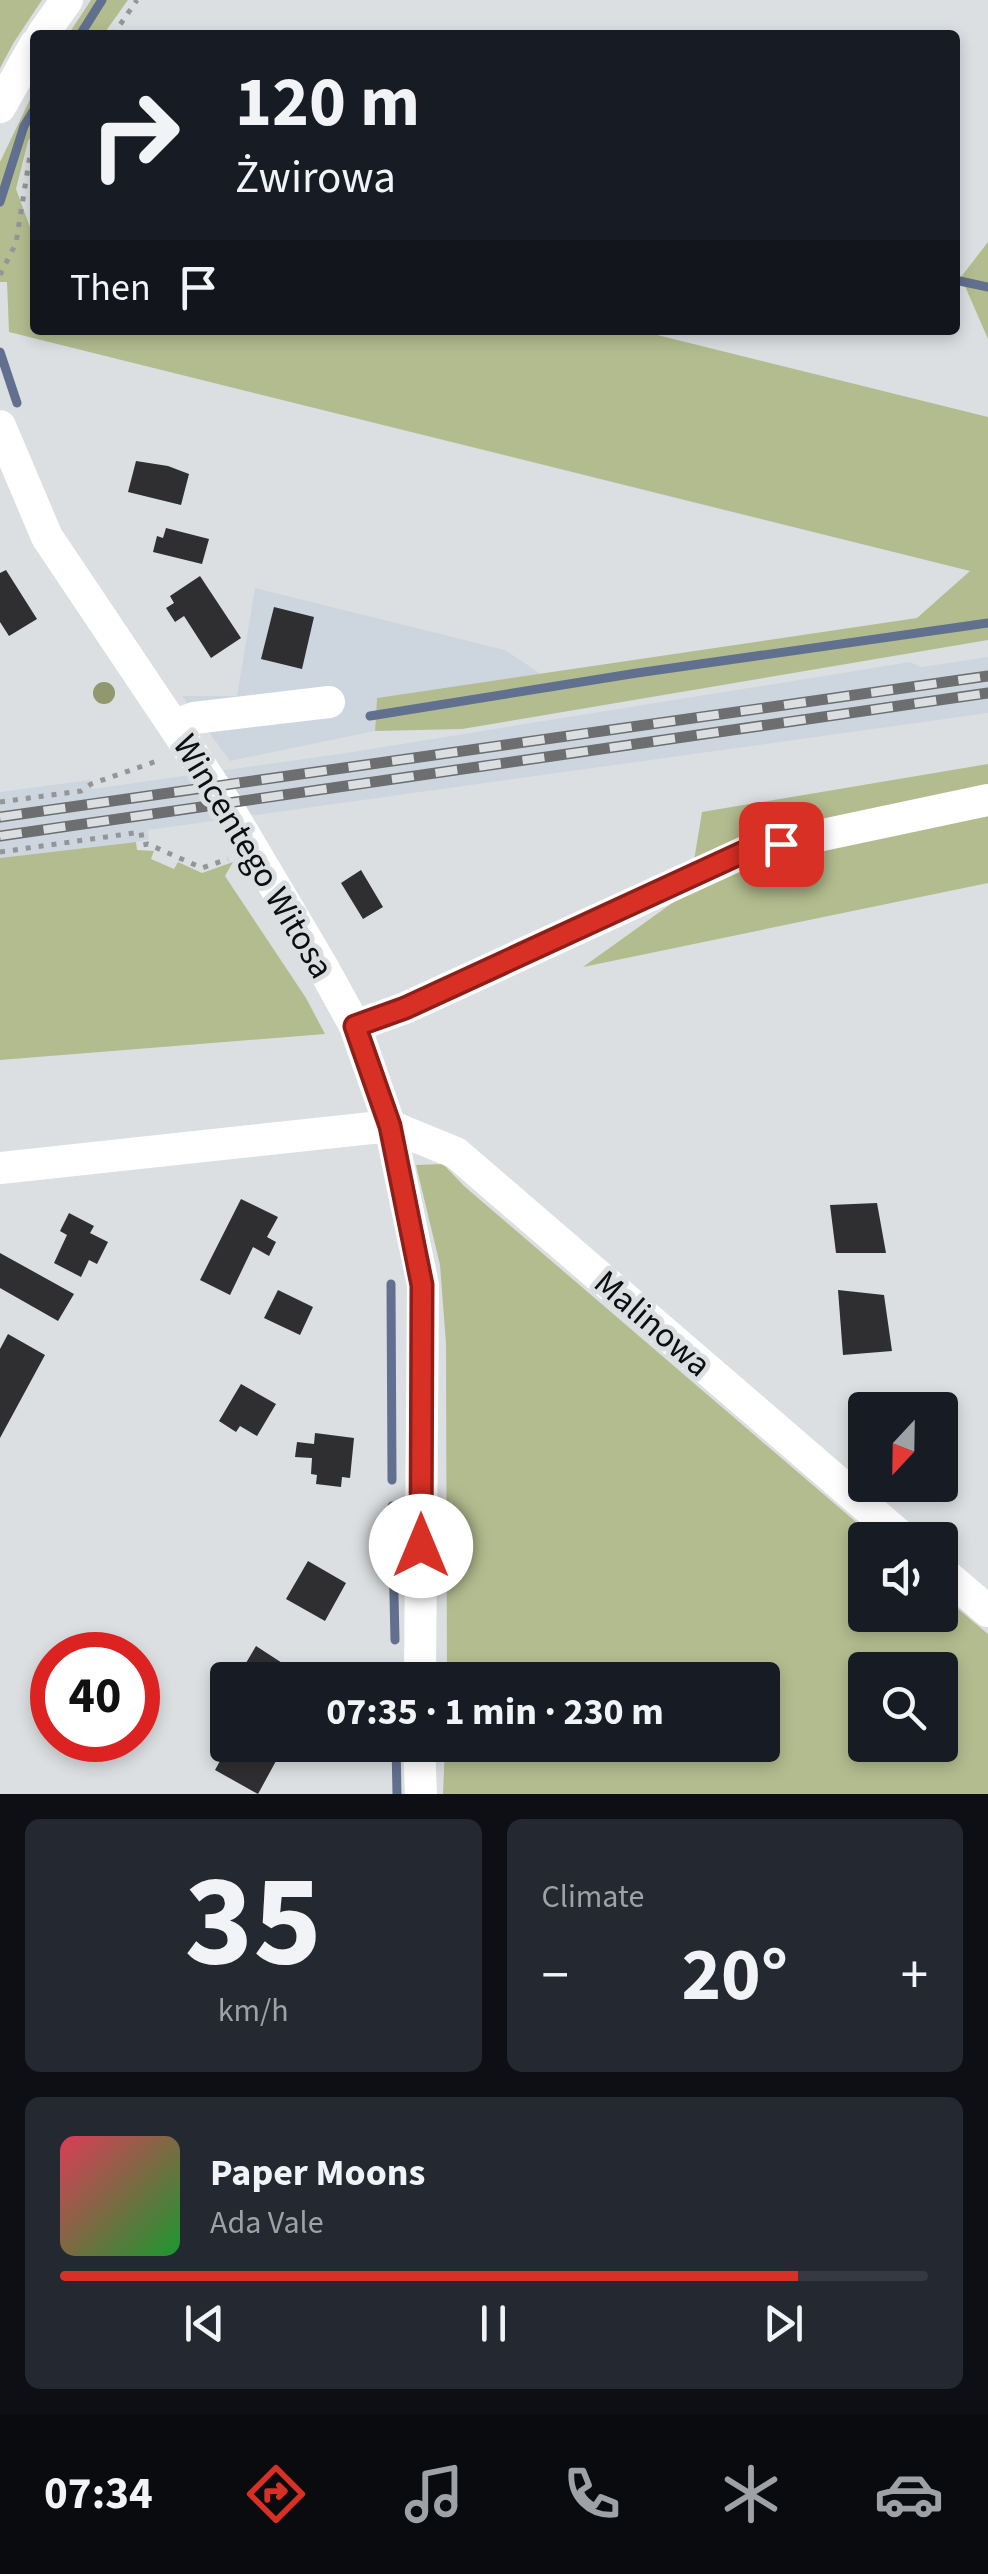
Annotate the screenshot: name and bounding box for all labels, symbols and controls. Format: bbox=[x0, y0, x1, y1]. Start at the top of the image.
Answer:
text: 120 m bbox=[235, 53, 420, 153]
icon: right bbox=[70, 70, 200, 200]
text: Żwirowa bbox=[235, 146, 396, 210]
icon: arrive bbox=[171, 260, 226, 315]
text: Then bbox=[70, 261, 151, 315]
street label: Wincentego Witosa bbox=[160, 725, 346, 988]
pin bbox=[739, 802, 824, 887]
icon: arrive bbox=[754, 817, 809, 872]
street label: Malinowa bbox=[583, 1259, 722, 1389]
north arrow bbox=[848, 1392, 958, 1502]
map controls bbox=[848, 1392, 958, 1762]
position arrow bbox=[369, 1494, 473, 1598]
button: sound bbox=[848, 1522, 958, 1632]
speed limit sign: 40 bbox=[30, 1632, 160, 1762]
button: search bbox=[848, 1652, 958, 1762]
text: 07:35 · 1 min · 230 m bbox=[326, 1685, 664, 1739]
text: 35 bbox=[185, 1830, 322, 2015]
text: Climate bbox=[542, 1874, 644, 1920]
text: 20° bbox=[681, 1922, 788, 2029]
text: − bbox=[542, 1937, 569, 2015]
text: + bbox=[901, 1937, 928, 2015]
text: km/h bbox=[218, 1988, 289, 2034]
text: Paper Moons bbox=[210, 2146, 425, 2200]
text: Ada Vale bbox=[210, 2200, 324, 2246]
icon: previous bbox=[177, 2296, 232, 2351]
icon: pause bbox=[466, 2296, 521, 2351]
icon: next bbox=[756, 2296, 811, 2351]
icon: directions bbox=[241, 2459, 311, 2529]
icon: music bbox=[399, 2459, 469, 2529]
icon: phone bbox=[557, 2459, 627, 2529]
icon: climate bbox=[716, 2459, 786, 2529]
icon: car bbox=[874, 2459, 944, 2529]
text: 07:34 bbox=[44, 2462, 153, 2526]

